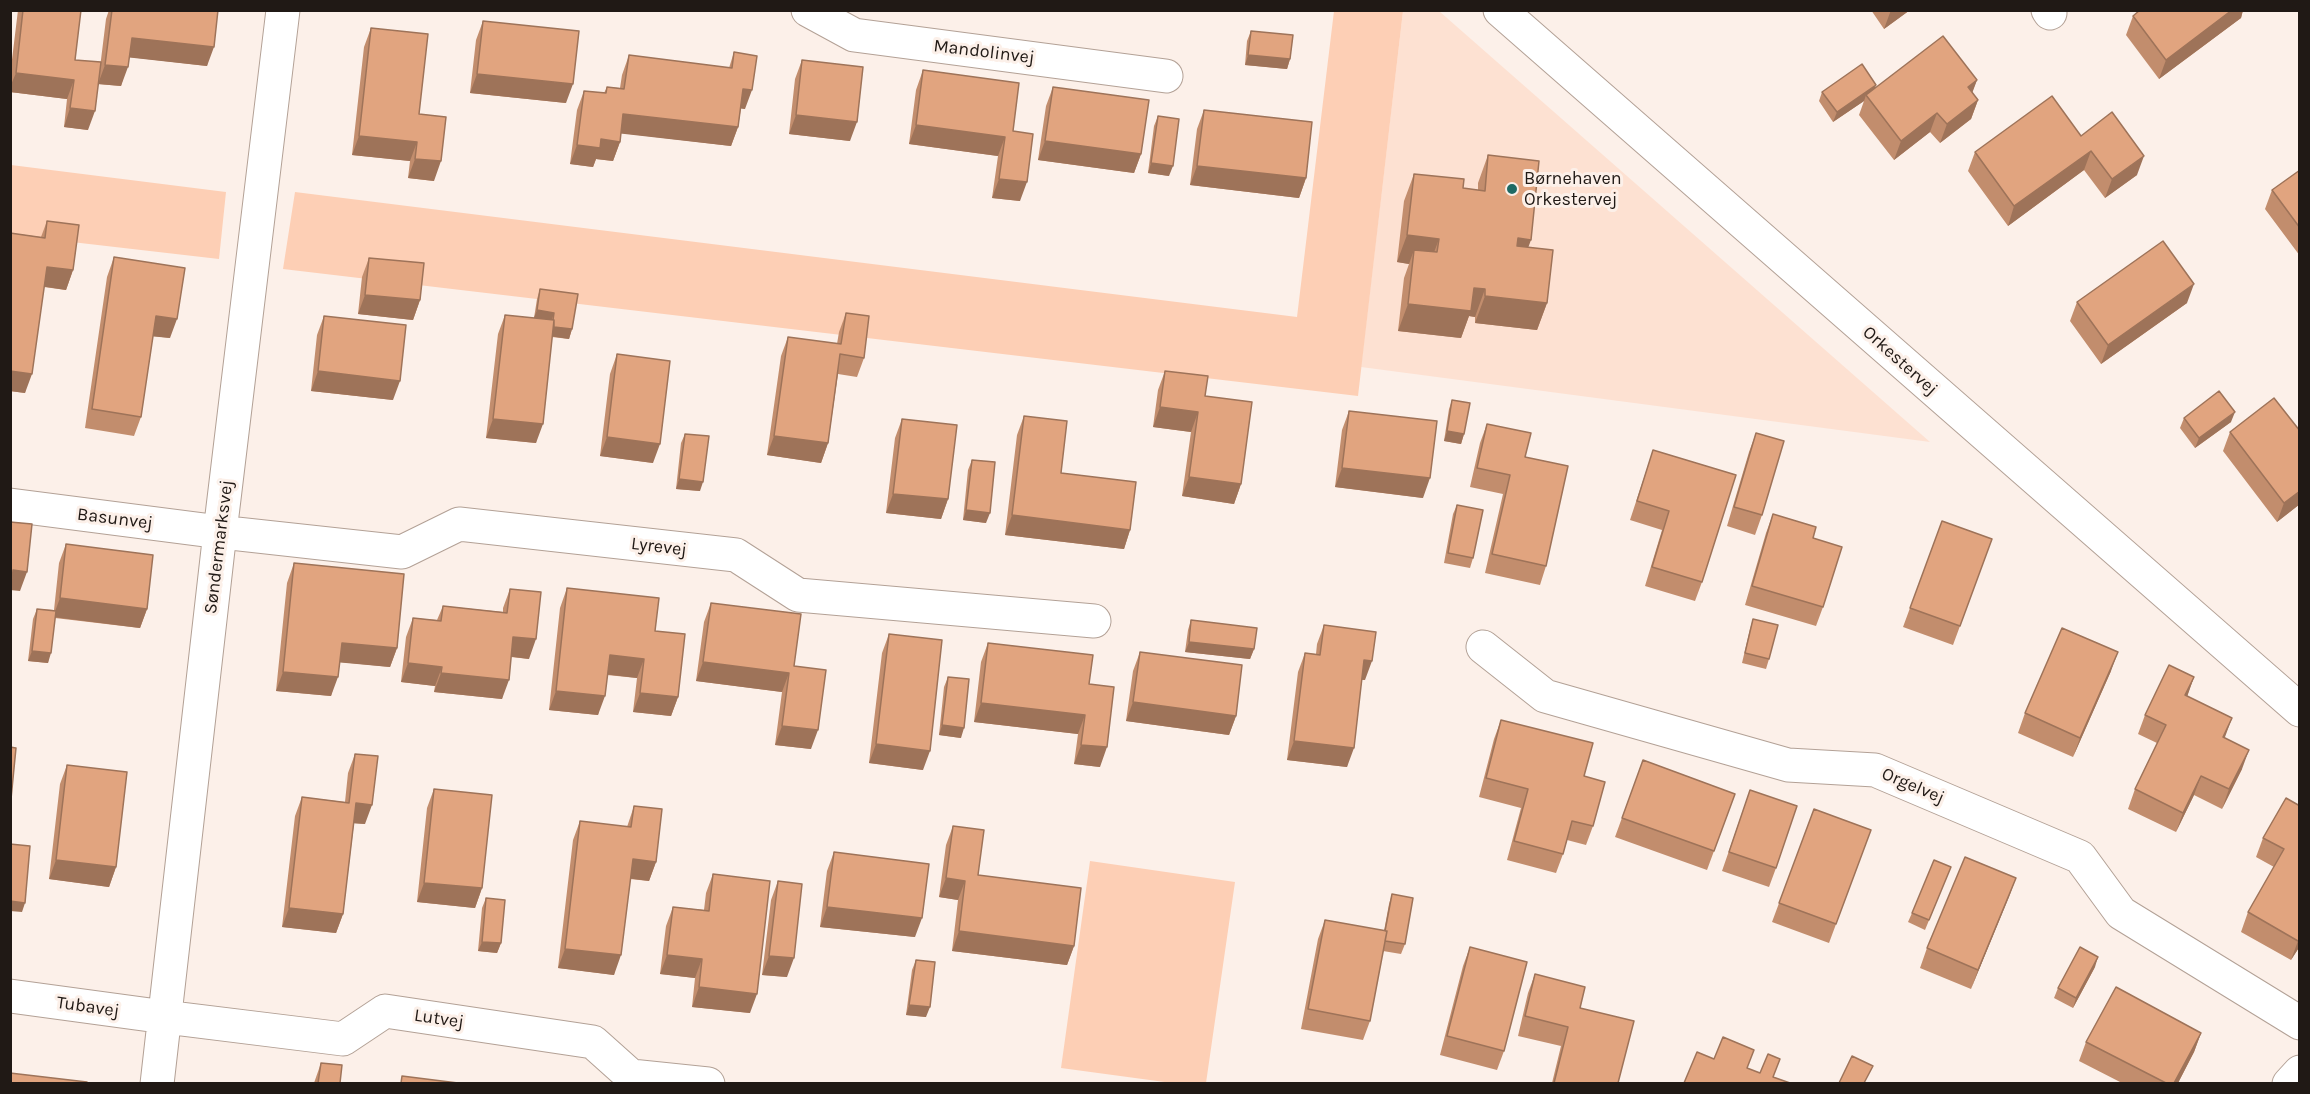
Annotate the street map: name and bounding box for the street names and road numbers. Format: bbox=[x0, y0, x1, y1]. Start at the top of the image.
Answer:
street label: Mandolinvej bbox=[932, 35, 1036, 69]
street label: Orkestervej bbox=[1858, 322, 1942, 400]
street label: Søndermarksvej bbox=[200, 479, 238, 615]
street label: Basunvej bbox=[76, 504, 154, 534]
street label: Lyrevej bbox=[630, 533, 688, 561]
street label: Orgelvej bbox=[1878, 763, 1948, 809]
street label: Tubavej bbox=[55, 992, 121, 1022]
street label: Lutvej bbox=[413, 1005, 465, 1033]

